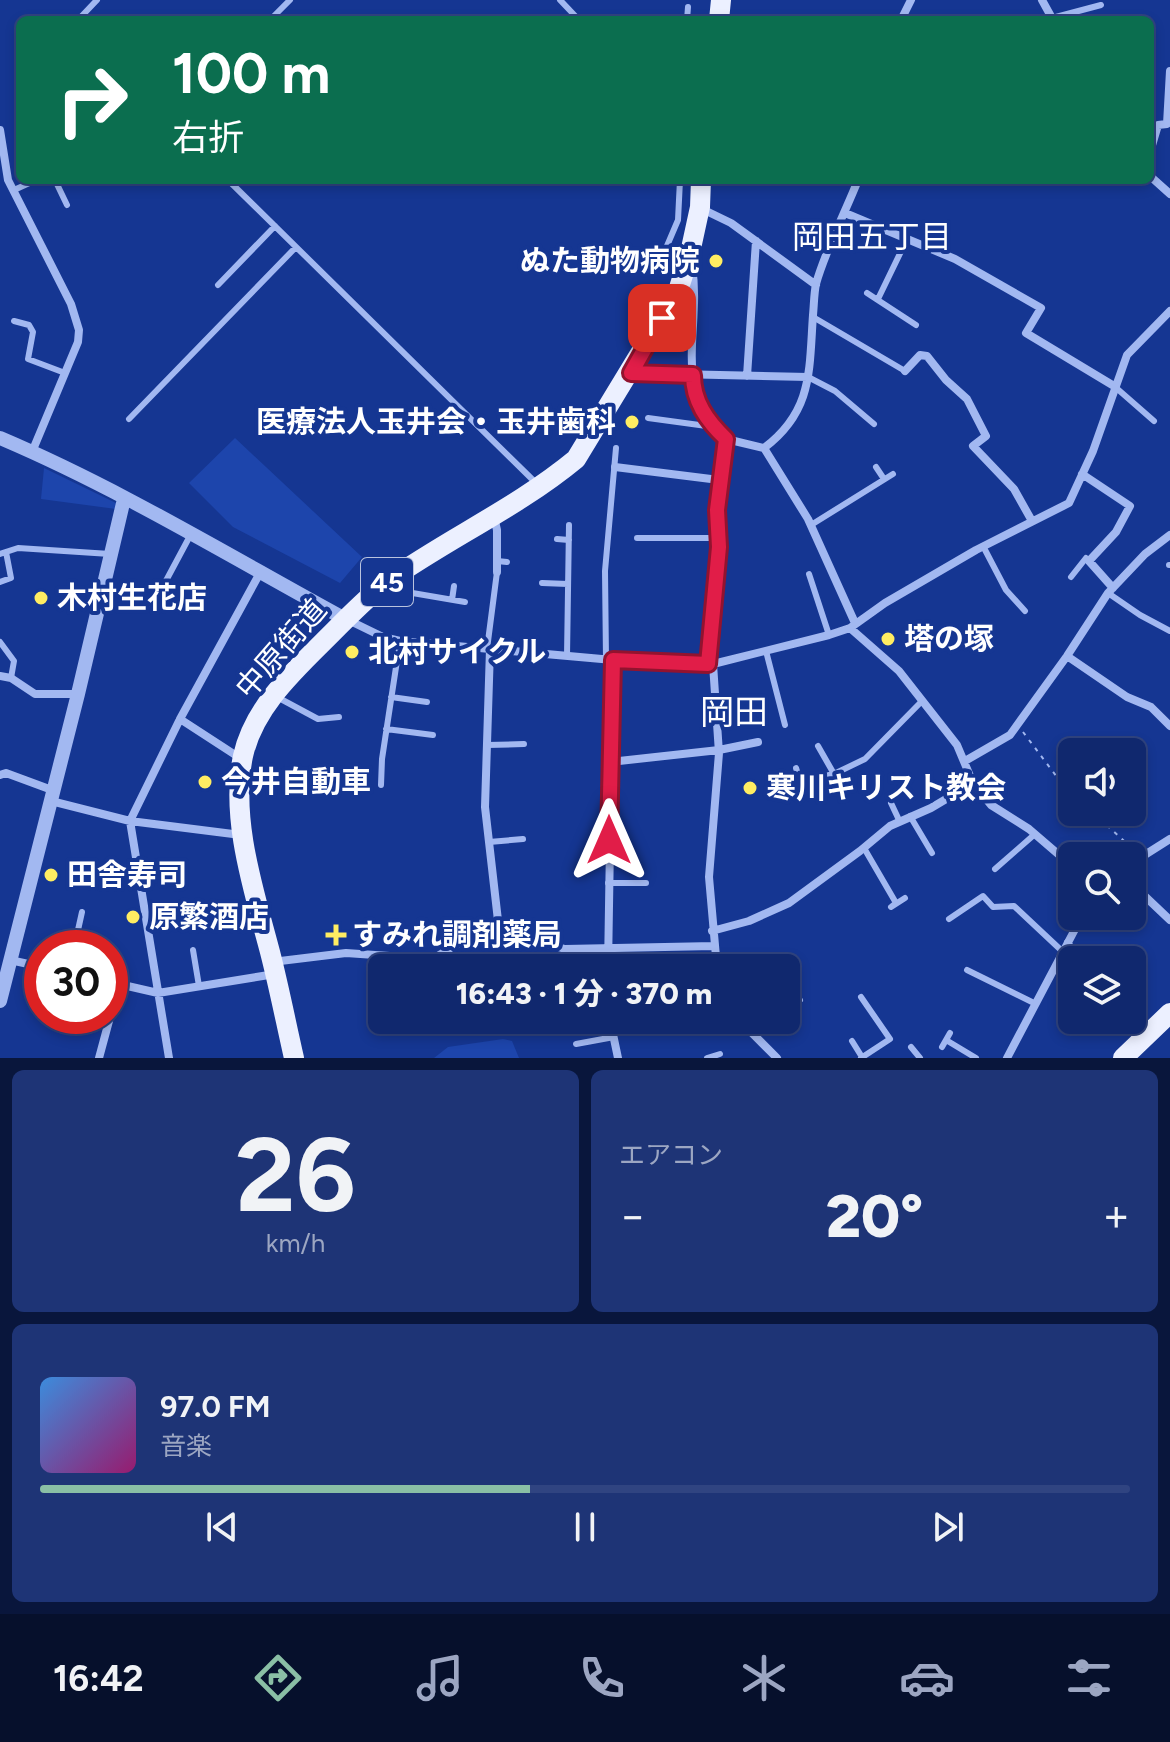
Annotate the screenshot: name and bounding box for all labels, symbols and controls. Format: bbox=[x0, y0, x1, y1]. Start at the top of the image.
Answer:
text: 100 m bbox=[172, 40, 330, 107]
icon: right bbox=[40, 48, 144, 152]
text: 右折 bbox=[172, 116, 244, 159]
district label: 岡田五丁目 bbox=[792, 218, 952, 256]
place label: ぬた動物病院 bbox=[520, 242, 700, 279]
marker: ぬた動物病院 bbox=[707, 252, 725, 270]
pin bbox=[628, 284, 696, 352]
icon: arrive bbox=[640, 296, 684, 340]
place label: 医療法人玉井会・玉井歯科 bbox=[256, 403, 616, 440]
marker: 医療法人玉井会・玉井歯科 bbox=[623, 413, 641, 431]
road number: 45 bbox=[361, 558, 413, 606]
place label: 木村生花店 bbox=[57, 579, 207, 616]
marker: 木村生花店 bbox=[32, 589, 50, 607]
street label: 中原街道 bbox=[227, 591, 334, 706]
place label: 塔の塚 bbox=[904, 620, 994, 657]
marker: 塔の塚 bbox=[879, 630, 897, 648]
place label: 北村サイクル bbox=[368, 633, 547, 670]
marker: 北村サイクル bbox=[343, 643, 361, 661]
district label: 岡田 bbox=[700, 692, 768, 733]
map controls bbox=[1058, 738, 1146, 1034]
button: sound bbox=[1058, 738, 1146, 826]
place label: 今井自動車 bbox=[221, 763, 371, 800]
place label: 寒川キリスト教会 bbox=[766, 769, 1006, 806]
marker: 今井自動車 bbox=[196, 773, 214, 791]
marker: 寒川キリスト教会 bbox=[741, 779, 759, 797]
position arrow bbox=[567, 798, 651, 882]
button: search bbox=[1058, 842, 1146, 930]
place label: 田舎寿司 bbox=[67, 856, 187, 893]
marker: 田舎寿司 bbox=[42, 866, 60, 884]
place label: 原繁酒店 bbox=[149, 898, 269, 935]
marker: 原繁酒店 bbox=[124, 908, 142, 926]
place label: すみれ調剤薬局 bbox=[352, 916, 562, 953]
marker: すみれ調剤薬局 bbox=[327, 926, 345, 944]
speed limit sign: 30 bbox=[24, 930, 128, 1034]
button: layers bbox=[1058, 946, 1146, 1034]
text: 16:43 · 1 分 · 370 m bbox=[456, 975, 712, 1012]
text: 26 bbox=[235, 1112, 356, 1237]
text: エアコン bbox=[619, 1139, 723, 1171]
text: 20° bbox=[826, 1180, 923, 1252]
text: − bbox=[619, 1189, 646, 1242]
text: + bbox=[1103, 1189, 1130, 1242]
text: km/h bbox=[266, 1227, 325, 1259]
text: 97.0 FM bbox=[160, 1388, 270, 1425]
text: 音楽 bbox=[160, 1430, 212, 1462]
icon: previous bbox=[200, 1505, 244, 1549]
icon: pause bbox=[563, 1505, 607, 1549]
icon: next bbox=[926, 1505, 970, 1549]
icon: directions bbox=[250, 1650, 306, 1706]
icon: music bbox=[412, 1650, 468, 1706]
icon: phone bbox=[574, 1650, 630, 1706]
icon: climate bbox=[736, 1650, 792, 1706]
icon: car bbox=[899, 1650, 955, 1706]
icon: filters bbox=[1061, 1650, 1117, 1706]
text: 16:42 bbox=[53, 1657, 144, 1700]

